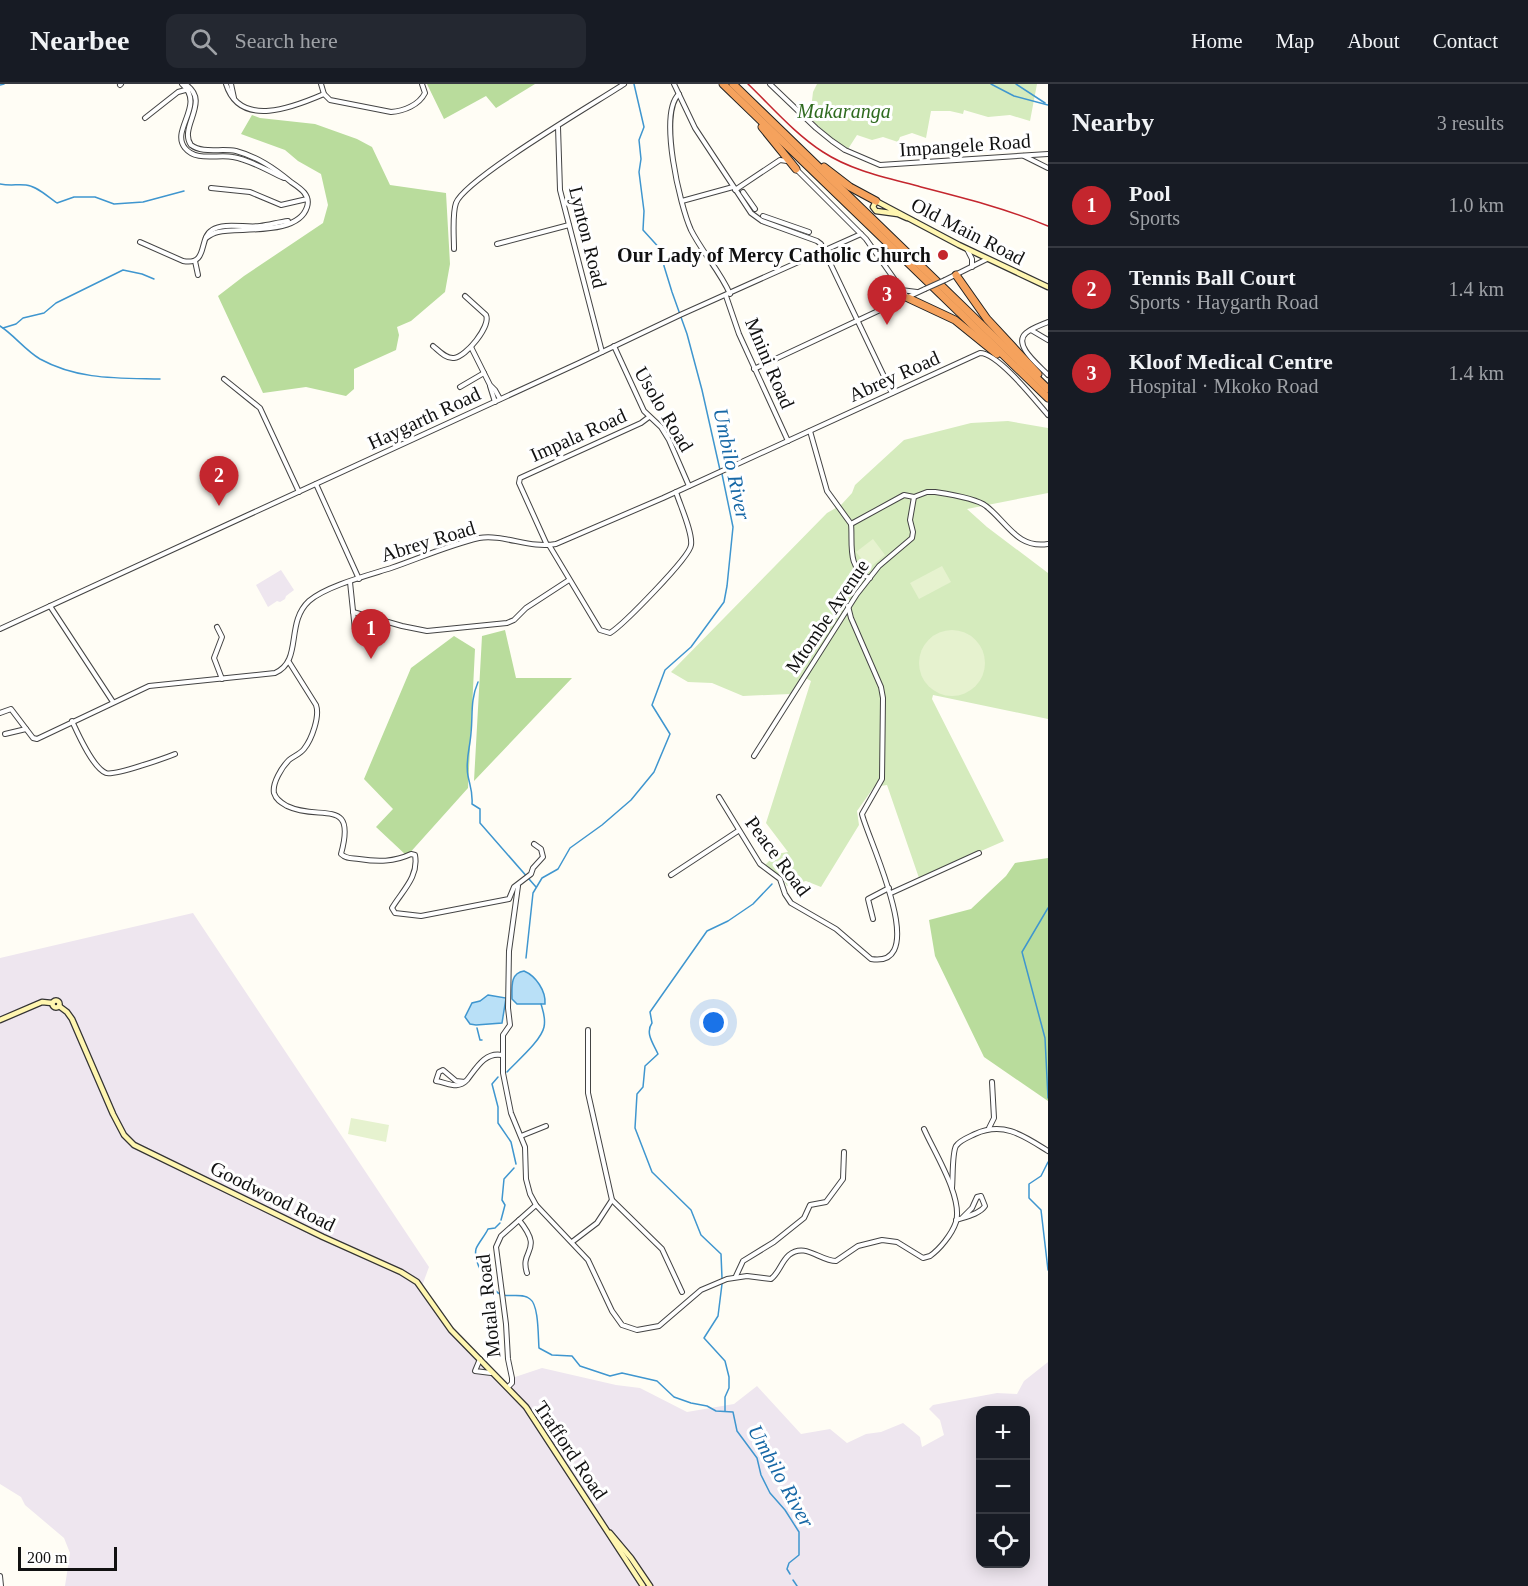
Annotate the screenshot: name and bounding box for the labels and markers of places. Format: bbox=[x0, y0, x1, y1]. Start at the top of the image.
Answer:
place label: Our Lady of Mercy Catholic Church bbox=[617, 244, 931, 267]
marker: Our Lady of Mercy Catholic Church bbox=[936, 248, 950, 262]
pin: 3 bbox=[868, 276, 906, 325]
pin: 2 bbox=[200, 456, 238, 506]
pin: 1 bbox=[352, 610, 391, 659]

